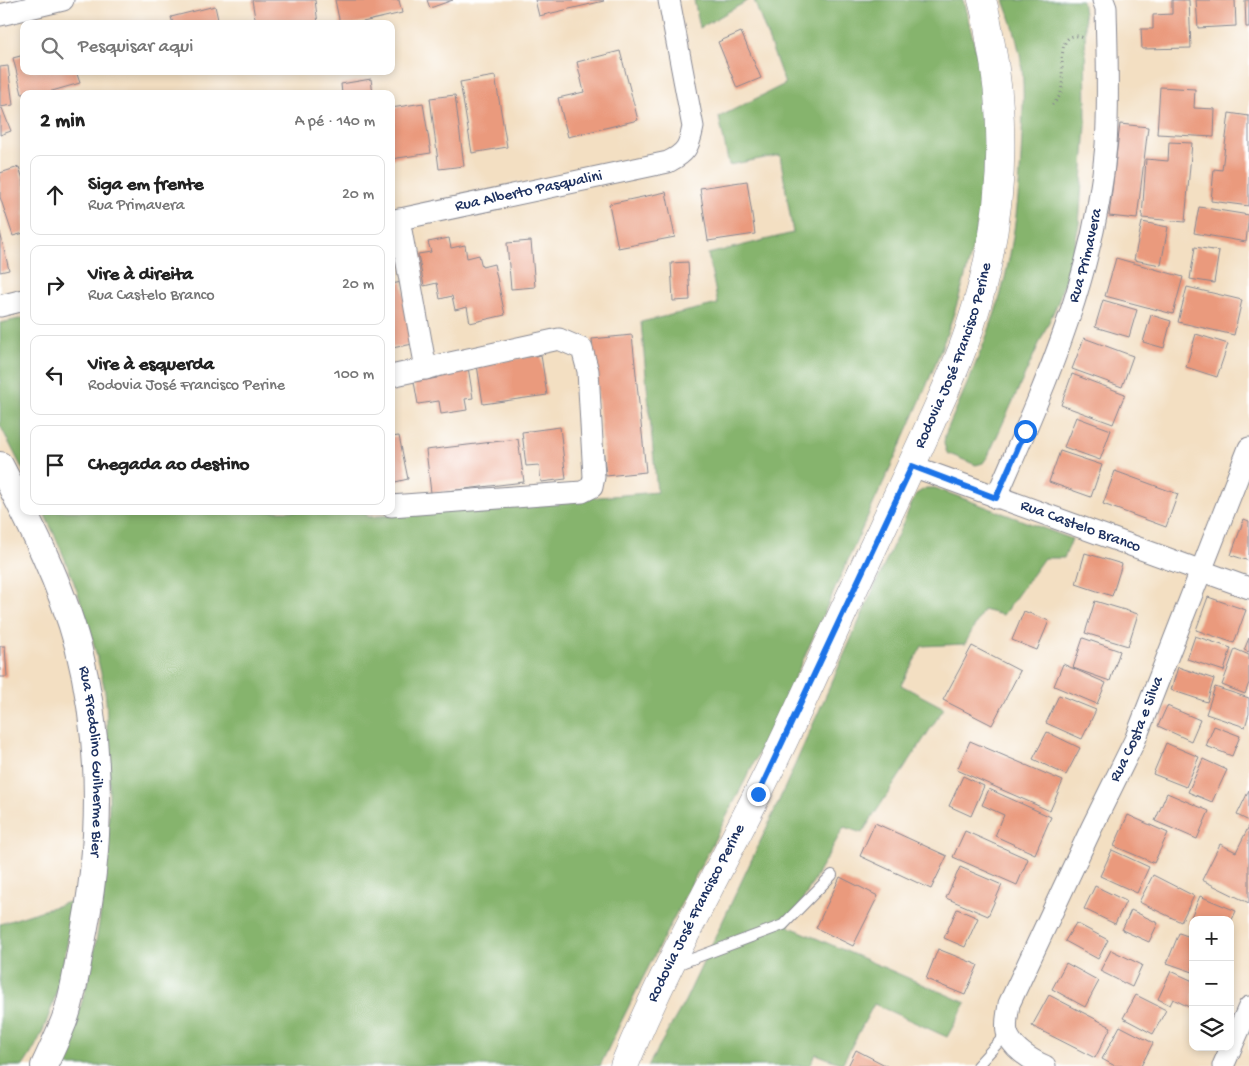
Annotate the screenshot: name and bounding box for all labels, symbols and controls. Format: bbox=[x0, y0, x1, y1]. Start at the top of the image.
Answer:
search box bbox=[20, 20, 395, 75]
icon: search bbox=[38, 34, 66, 62]
text: Pesquisar aqui bbox=[78, 36, 193, 59]
text: 2 min bbox=[40, 110, 85, 135]
text: A pé · 140 m bbox=[295, 113, 375, 132]
street label: Rua Alberto Pasqualini bbox=[453, 167, 604, 217]
text: Siga em frente bbox=[88, 174, 204, 197]
icon: ahead bbox=[41, 181, 69, 209]
text: 20 m bbox=[342, 186, 374, 205]
text: Rua Primavera bbox=[88, 197, 185, 216]
street label: Rua Primavera bbox=[1065, 206, 1107, 305]
street label: Rodovia José Francisco Perine bbox=[911, 260, 997, 452]
text: Vire à direita bbox=[88, 264, 193, 287]
icon: right bbox=[41, 271, 69, 299]
text: 20 m bbox=[342, 276, 374, 295]
text: Rua Castelo Branco bbox=[88, 287, 214, 306]
text: Vire à esquerda bbox=[88, 354, 214, 377]
icon: left bbox=[41, 361, 69, 389]
text: 100 m bbox=[334, 366, 374, 385]
text: Rodovia José Francisco Perine bbox=[88, 377, 285, 396]
route start bbox=[1014, 420, 1037, 443]
icon: arrive bbox=[41, 451, 69, 479]
text: Chegada ao destino bbox=[88, 454, 249, 477]
street label: Rua Castelo Branco bbox=[1018, 496, 1143, 557]
street label: Rua Fredolino Guilherme Bier bbox=[73, 664, 106, 859]
street label: Rua Costa e Silva bbox=[1106, 673, 1169, 785]
route end bbox=[747, 783, 770, 806]
street label: Rodovia José Francisco Perine bbox=[644, 821, 750, 1006]
map controls bbox=[1189, 916, 1234, 1051]
button: + bbox=[1189, 916, 1234, 961]
button: − bbox=[1189, 961, 1234, 1006]
button: layers bbox=[1189, 1006, 1234, 1051]

